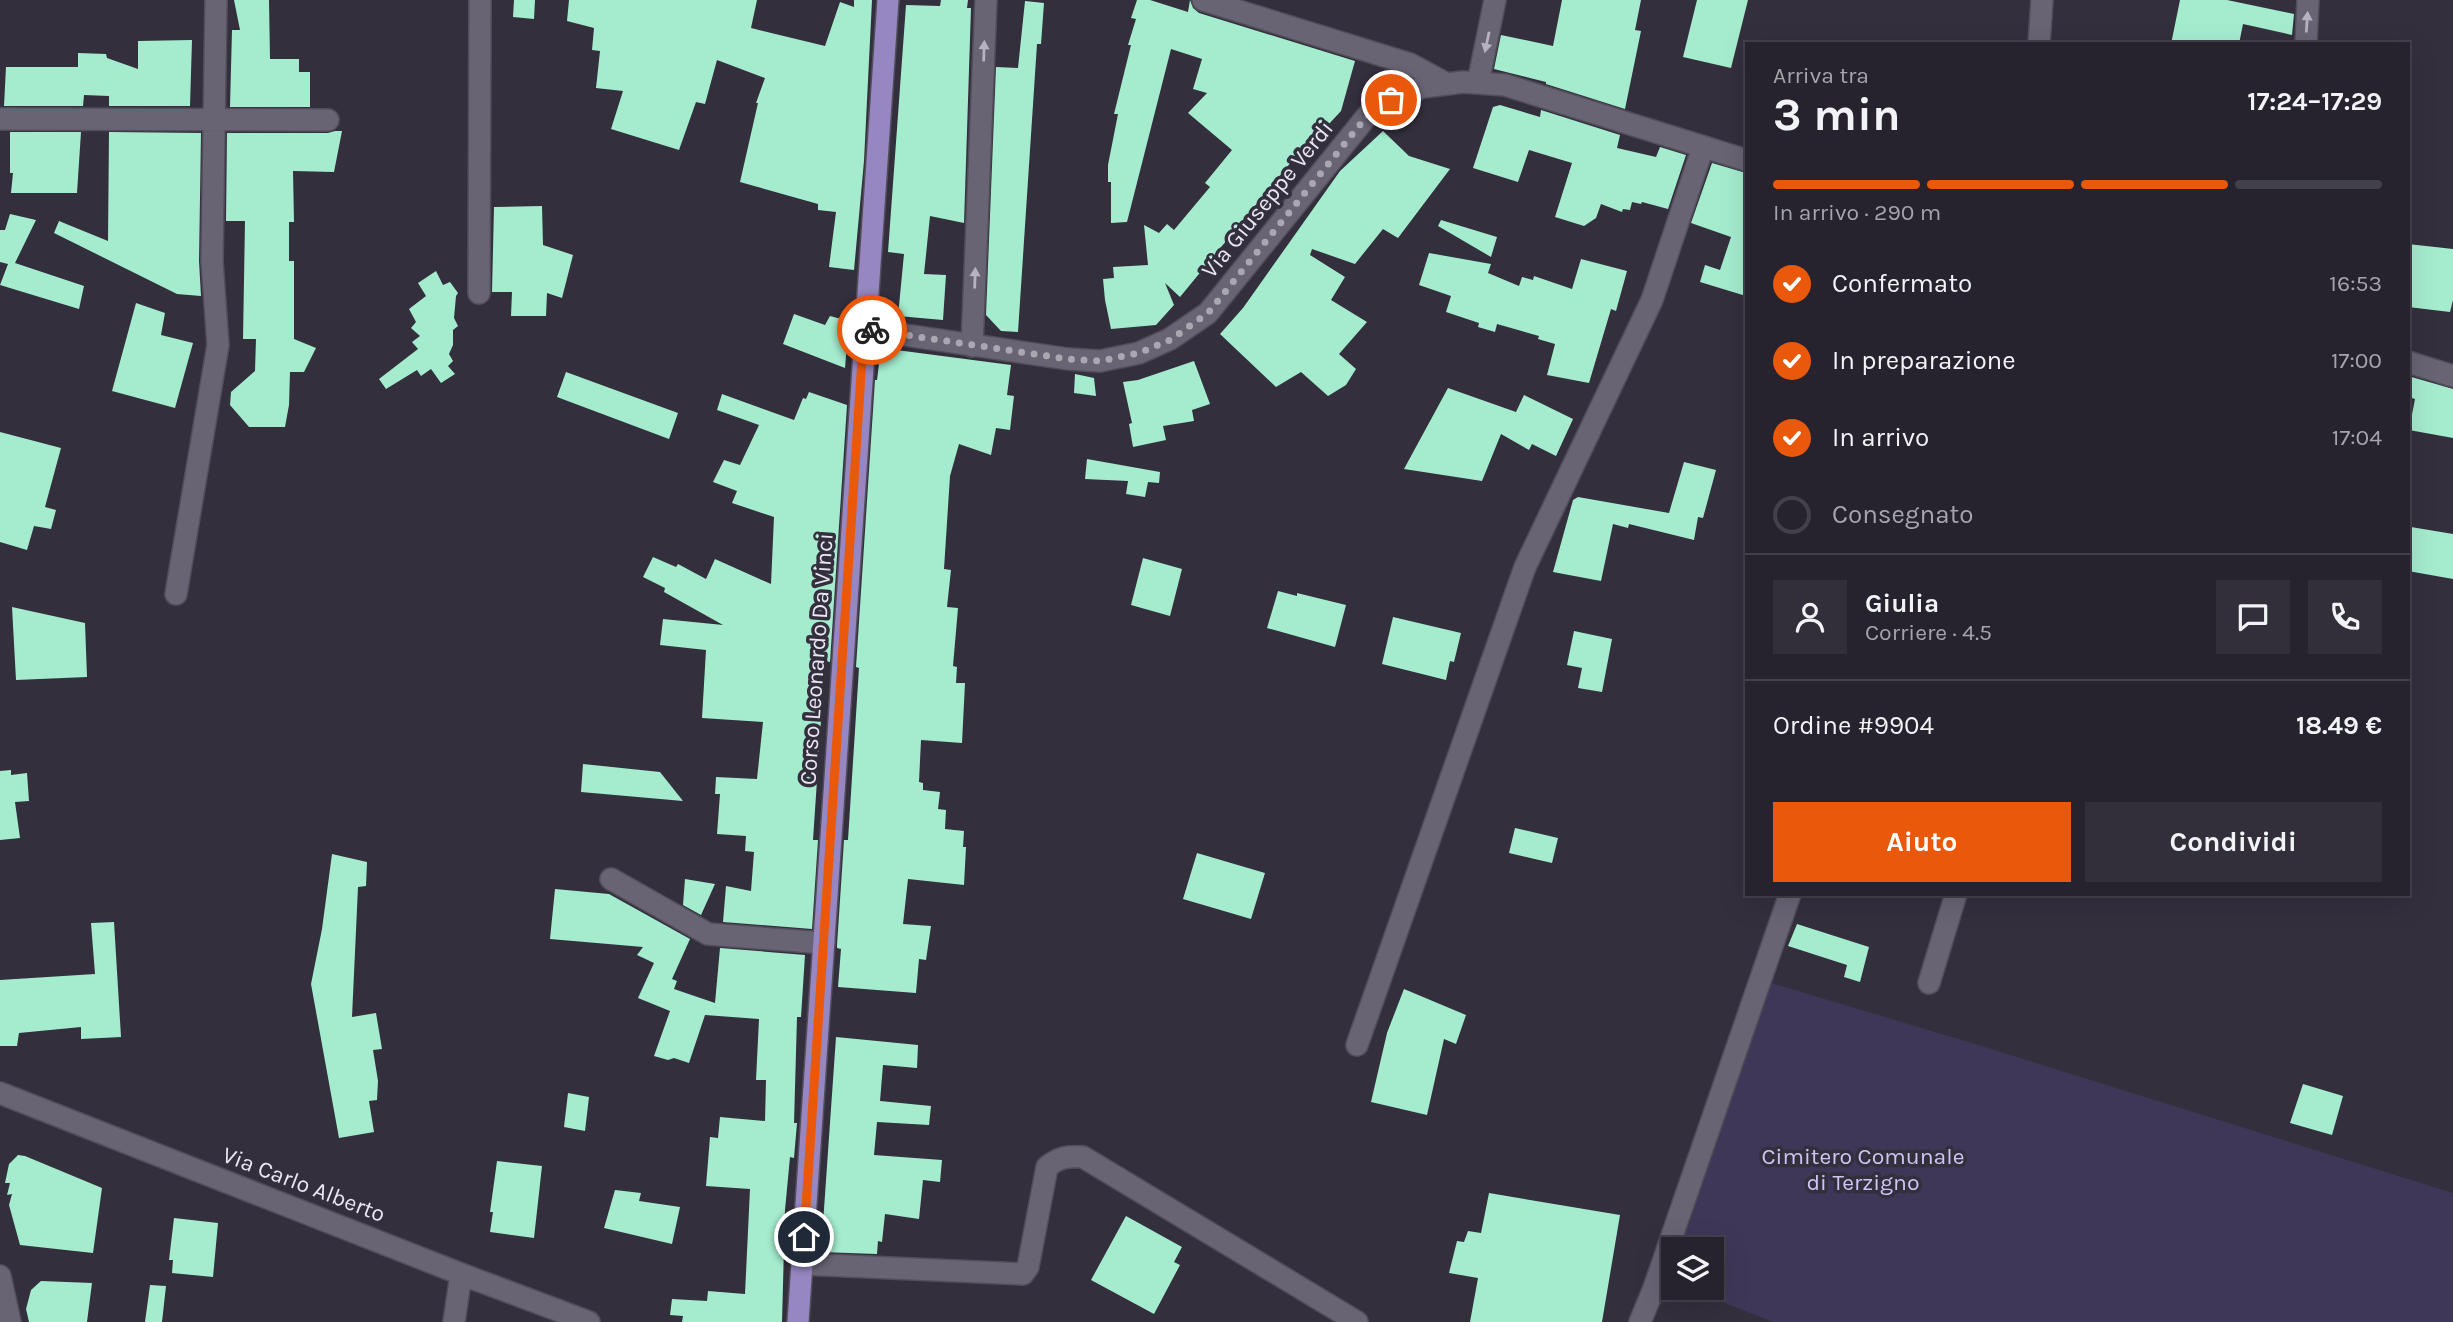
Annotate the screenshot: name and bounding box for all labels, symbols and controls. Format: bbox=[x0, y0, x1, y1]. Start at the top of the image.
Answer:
one-way arrow bbox=[2302, 11, 2313, 33]
one-way arrow bbox=[1481, 31, 1492, 53]
one-way arrow bbox=[978, 39, 989, 61]
text: Arriva tra bbox=[1773, 62, 1869, 89]
pin bbox=[1361, 70, 1421, 130]
icon: bag bbox=[1372, 81, 1410, 119]
text: 17:24–17:29 bbox=[2247, 86, 2382, 117]
text: 3 min bbox=[1773, 88, 1901, 142]
street label: Via Giuseppe Verdi bbox=[1196, 115, 1339, 283]
text: In arrivo · 290 m bbox=[1773, 199, 1941, 226]
icon: check bbox=[1773, 265, 1811, 303]
one-way arrow bbox=[969, 267, 980, 289]
text: Confermato bbox=[1832, 268, 1972, 299]
text: 16:53 bbox=[2329, 270, 2382, 297]
courier bbox=[837, 295, 907, 365]
icon: bike bbox=[853, 311, 891, 349]
icon: check bbox=[1773, 342, 1811, 380]
text: In preparazione bbox=[1832, 345, 2016, 376]
text: 17:00 bbox=[2331, 347, 2382, 374]
icon: check bbox=[1773, 419, 1811, 457]
text: In arrivo bbox=[1832, 422, 1929, 453]
text: 17:04 bbox=[2332, 424, 2382, 451]
text: Consegnato bbox=[1832, 499, 1974, 530]
street label: Corso Leonardo Da Vinci bbox=[794, 532, 839, 786]
button: person bbox=[1773, 580, 1847, 654]
button: chat bbox=[2216, 580, 2290, 654]
button: phone bbox=[2308, 580, 2382, 654]
text: Giulia bbox=[1865, 588, 1939, 619]
text: Corriere · 4.5 bbox=[1865, 619, 1992, 646]
text: Ordine #9904 bbox=[1773, 710, 1934, 741]
text: 18.49 € bbox=[2296, 710, 2382, 741]
button: Aiuto bbox=[1773, 802, 2071, 882]
button: Condividi bbox=[2085, 802, 2382, 882]
street label: Via Carlo Alberto bbox=[219, 1141, 389, 1228]
park label: Cimitero Comunale di Terzigno bbox=[1761, 1143, 1965, 1196]
pin bbox=[774, 1207, 834, 1267]
icon: home bbox=[785, 1218, 823, 1256]
map controls bbox=[1661, 1237, 1724, 1300]
button: layers bbox=[1661, 1237, 1724, 1300]

